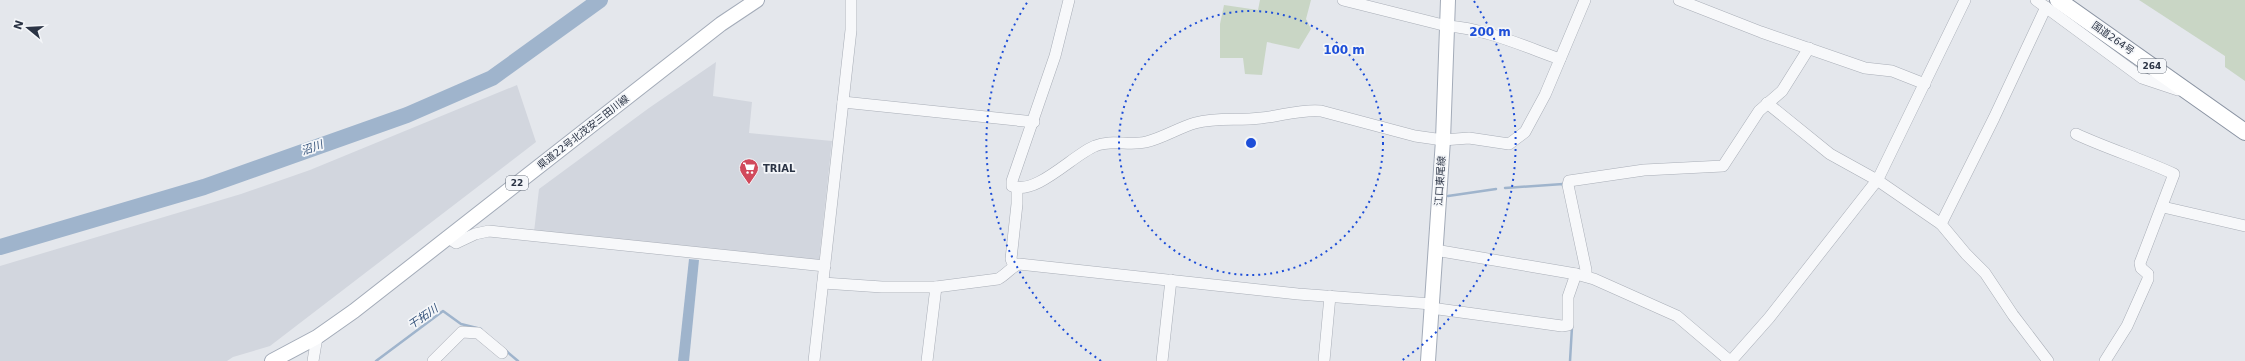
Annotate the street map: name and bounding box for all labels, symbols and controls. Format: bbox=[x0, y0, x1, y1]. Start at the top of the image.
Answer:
north arrow bbox=[8, 8, 48, 48]
text: N bbox=[11, 19, 27, 31]
street label: 国道264号 bbox=[2090, 19, 2136, 57]
text: 200 m bbox=[1469, 25, 1511, 39]
text: 100 m bbox=[1323, 43, 1365, 57]
road number: 264 bbox=[2138, 59, 2166, 73]
street label: 県道22号北茂安三田川線 bbox=[535, 93, 631, 171]
centre of rings bbox=[1244, 136, 1258, 150]
water label: 沼川 bbox=[299, 138, 325, 158]
street label: 江口東尾線 bbox=[1433, 156, 1447, 206]
supermarket icon: TRIAL bbox=[738, 157, 760, 185]
place label: TRIAL bbox=[763, 163, 796, 174]
road number: 22 bbox=[506, 176, 528, 190]
water label: 干拓川 bbox=[406, 302, 441, 332]

